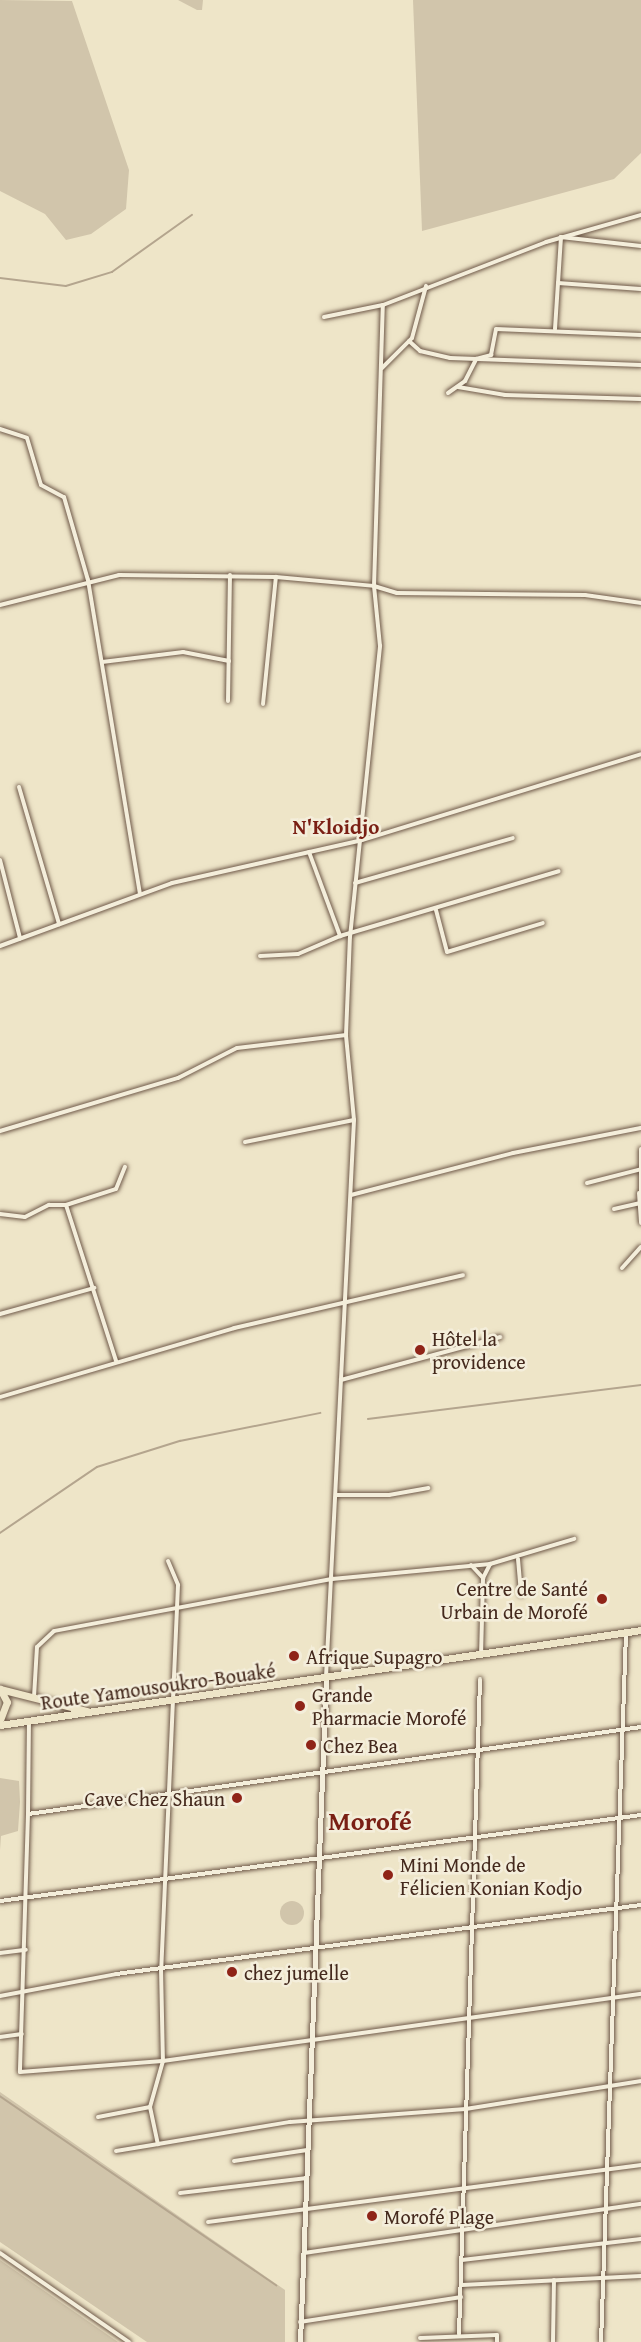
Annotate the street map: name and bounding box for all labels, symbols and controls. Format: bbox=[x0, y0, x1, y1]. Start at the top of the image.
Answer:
district label: N'Kloidjo bbox=[293, 814, 379, 840]
place label: Hôtel la providence bbox=[432, 1326, 526, 1373]
marker: Hôtel la providence bbox=[413, 1343, 427, 1357]
place label: Centre de Santé Urbain de Morofé bbox=[441, 1576, 588, 1623]
marker: Centre de Santé Urbain de Morofé bbox=[593, 1590, 611, 1608]
place label: Afrique Supagro bbox=[306, 1644, 442, 1668]
marker: Afrique Supagro bbox=[287, 1649, 301, 1663]
street label: Route Yamousoukro-Bouaké bbox=[39, 1658, 277, 1714]
place label: Grande Pharmacie Morofé bbox=[312, 1682, 466, 1729]
marker: Grande Pharmacie Morofé bbox=[293, 1699, 307, 1713]
place label: Chez Bea bbox=[323, 1733, 398, 1757]
marker: Chez Bea bbox=[304, 1738, 318, 1752]
place label: Cave Chez Shaun bbox=[85, 1786, 225, 1810]
marker: Cave Chez Shaun bbox=[230, 1791, 244, 1805]
district label: Morofé bbox=[328, 1805, 412, 1837]
place label: Mini Monde de Félicien Konian Kodjo bbox=[400, 1852, 582, 1899]
marker: Mini Monde de Félicien Konian Kodjo bbox=[381, 1868, 395, 1882]
place label: chez jumelle bbox=[244, 1960, 349, 1984]
marker: chez jumelle bbox=[225, 1965, 239, 1979]
place label: Morofé Plage bbox=[384, 2204, 494, 2228]
marker: Morofé Plage bbox=[365, 2209, 379, 2223]

